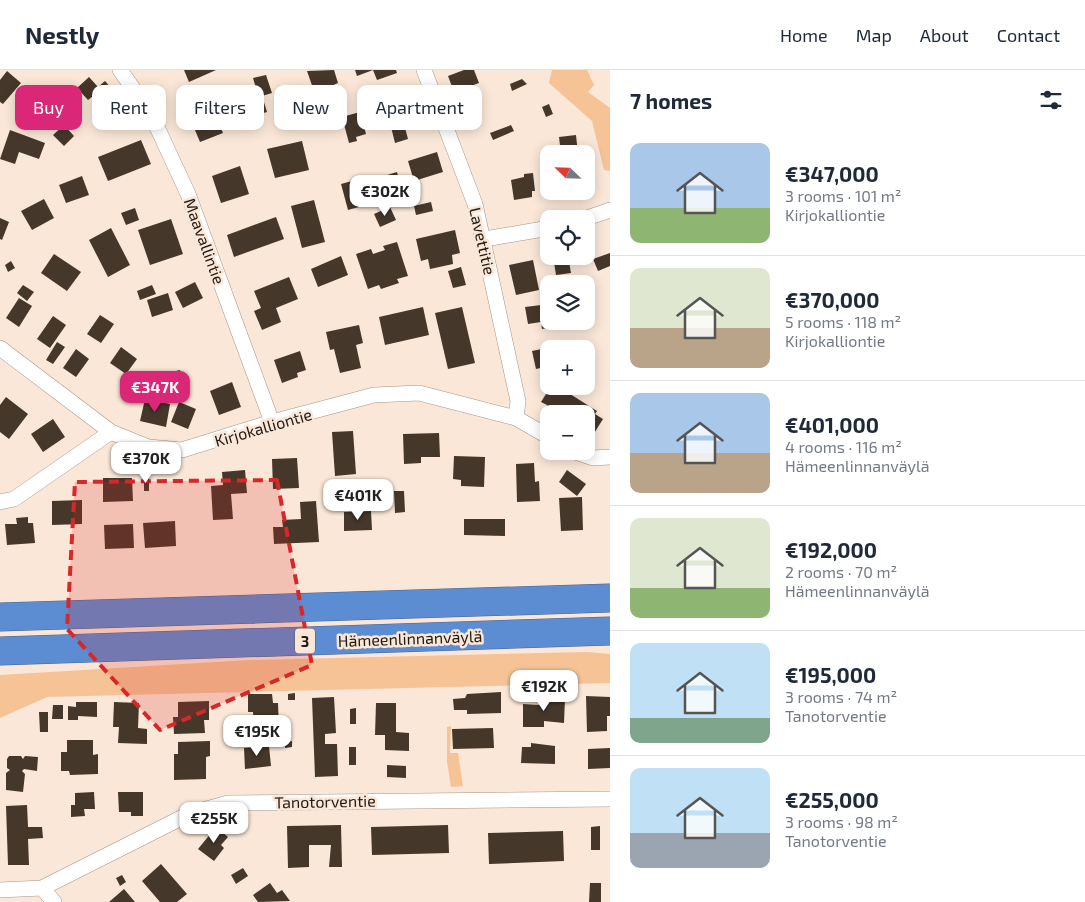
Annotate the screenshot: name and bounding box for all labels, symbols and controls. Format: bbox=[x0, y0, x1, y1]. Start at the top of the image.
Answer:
text: Nestly bbox=[25, 20, 99, 49]
text: Home bbox=[780, 24, 828, 46]
text: Map bbox=[856, 24, 892, 46]
text: About bbox=[920, 24, 969, 46]
text: Contact bbox=[997, 24, 1060, 46]
chip: Buy bbox=[15, 85, 82, 130]
chip: Rent bbox=[92, 85, 166, 130]
chip: Filters bbox=[176, 85, 264, 130]
chip: New bbox=[274, 85, 347, 130]
chip: Apartment bbox=[357, 85, 482, 130]
icon: filters bbox=[1037, 86, 1065, 114]
text: 7 homes bbox=[630, 88, 712, 113]
north arrow bbox=[540, 145, 595, 200]
map controls bbox=[540, 145, 595, 460]
text: €347,000 bbox=[785, 161, 879, 186]
icon: home bbox=[670, 163, 730, 223]
pin: €302K bbox=[350, 174, 420, 217]
text: €302K bbox=[361, 181, 409, 200]
text: 3 rooms · 101 m² bbox=[785, 186, 902, 205]
street label: Maavallintie bbox=[181, 195, 229, 287]
street label: Lavettitie bbox=[466, 205, 500, 277]
text: Kirjokalliontie bbox=[785, 205, 885, 224]
button: locate bbox=[540, 210, 595, 265]
button: layers bbox=[540, 275, 595, 330]
text: €370,000 bbox=[785, 287, 880, 312]
icon: home bbox=[670, 288, 730, 348]
text: 5 rooms · 118 m² bbox=[785, 312, 901, 331]
text: Kirjokalliontie bbox=[785, 331, 885, 350]
button: + bbox=[540, 340, 595, 395]
pin: €347K bbox=[120, 370, 190, 413]
text: €347K bbox=[131, 377, 179, 396]
street label: Kirjokalliontie bbox=[212, 404, 314, 451]
button: − bbox=[540, 405, 595, 460]
text: €401,000 bbox=[785, 412, 879, 437]
icon: home bbox=[670, 413, 730, 473]
text: 4 rooms · 116 m² bbox=[785, 437, 902, 456]
pin: €370K bbox=[111, 442, 181, 484]
text: €370K bbox=[122, 448, 170, 467]
text: Hämeenlinnanväylä bbox=[785, 456, 930, 475]
pin: €401K bbox=[323, 478, 393, 521]
text: €401K bbox=[334, 485, 382, 504]
text: €192,000 bbox=[785, 537, 877, 562]
icon: home bbox=[670, 538, 730, 598]
text: 2 rooms · 70 m² bbox=[785, 562, 897, 581]
text: Hämeenlinnanväylä bbox=[785, 581, 930, 600]
street label: Hämeenlinnanväylä bbox=[337, 626, 483, 650]
road number: 3 bbox=[295, 628, 315, 654]
text: €195,000 bbox=[785, 662, 876, 687]
icon: home bbox=[670, 663, 730, 723]
pin: €192K bbox=[509, 670, 579, 712]
text: €192K bbox=[521, 676, 567, 695]
text: 3 rooms · 74 m² bbox=[785, 687, 897, 706]
text: Tanotorventie bbox=[785, 706, 886, 725]
pin: €195K bbox=[222, 714, 292, 757]
text: €195K bbox=[234, 721, 280, 740]
text: €255,000 bbox=[785, 787, 879, 812]
icon: home bbox=[670, 788, 730, 848]
street label: Tanotorventie bbox=[274, 791, 376, 811]
pin: €255K bbox=[179, 802, 249, 844]
text: €255K bbox=[190, 808, 238, 827]
text: 3 rooms · 98 m² bbox=[785, 812, 898, 831]
text: Tanotorventie bbox=[785, 831, 886, 850]

